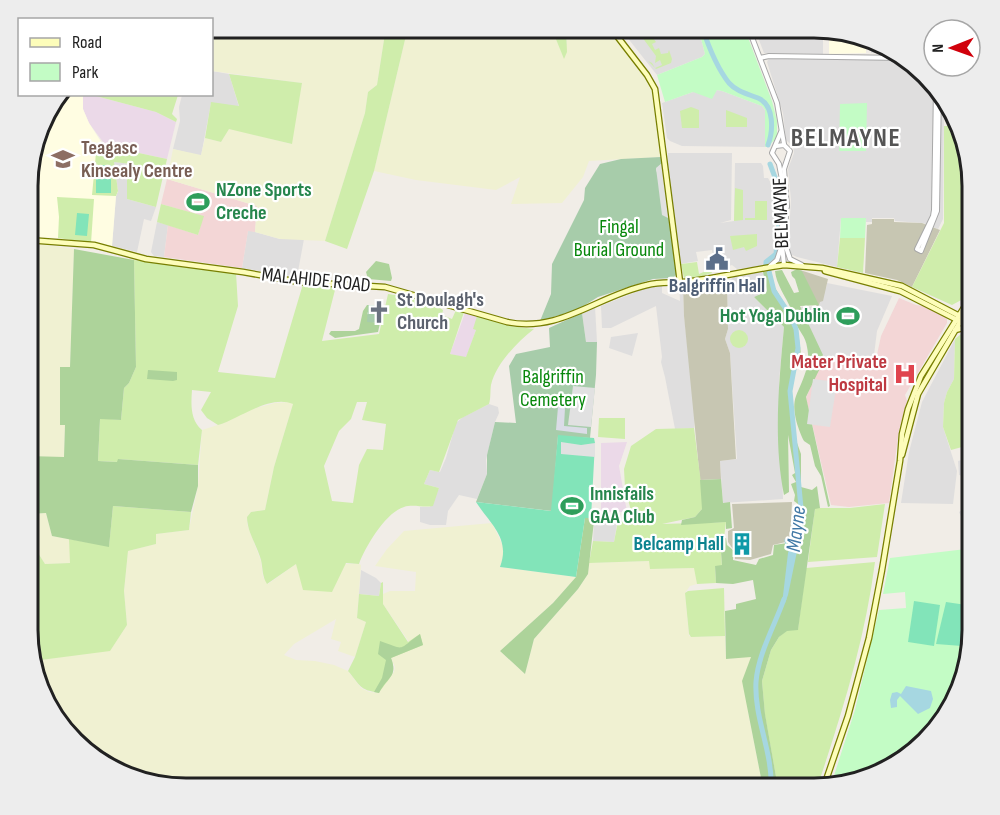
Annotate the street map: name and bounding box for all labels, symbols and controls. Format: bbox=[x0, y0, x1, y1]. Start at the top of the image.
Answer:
legend bbox=[18, 18, 213, 96]
north arrow bbox=[922, 18, 982, 78]
text: Road bbox=[72, 32, 102, 53]
text: N bbox=[929, 44, 948, 53]
text: Park bbox=[72, 62, 98, 83]
district label: BELMAYNE bbox=[791, 123, 901, 154]
place label: Teagasc Kinsealy Centre bbox=[81, 136, 192, 183]
school or university icon: Teagasc Kinsealy Centre bbox=[50, 146, 76, 172]
street label: BELMAYNE bbox=[768, 177, 794, 249]
place label: NZone Sports Creche bbox=[216, 178, 312, 225]
sports icon: NZone Sports Creche bbox=[185, 189, 211, 215]
park label: Fingal Burial Ground bbox=[574, 215, 664, 262]
public building icon: Balgriffin Hall bbox=[704, 246, 730, 272]
street label: MALAHIDE ROAD bbox=[260, 262, 372, 298]
place label: Balgriffin Hall bbox=[669, 274, 765, 298]
place label: St Doulagh's Church bbox=[397, 288, 484, 335]
church icon: St Doulagh's Church bbox=[366, 299, 392, 325]
sports icon: Hot Yoga Dublin bbox=[835, 303, 861, 329]
place label: Hot Yoga Dublin bbox=[720, 304, 830, 328]
place label: Mater Private Hospital bbox=[791, 350, 887, 397]
hospital icon: Mater Private Hospital bbox=[892, 361, 918, 387]
park label: Balgriffin Cemetery bbox=[520, 365, 586, 412]
place label: Innisfails GAA Club bbox=[590, 482, 655, 529]
sports icon: Innisfails GAA Club bbox=[559, 493, 585, 519]
water label: Mayne bbox=[781, 505, 811, 553]
building icon: Belcamp Hall bbox=[729, 531, 755, 557]
place label: Belcamp Hall bbox=[633, 532, 724, 556]

